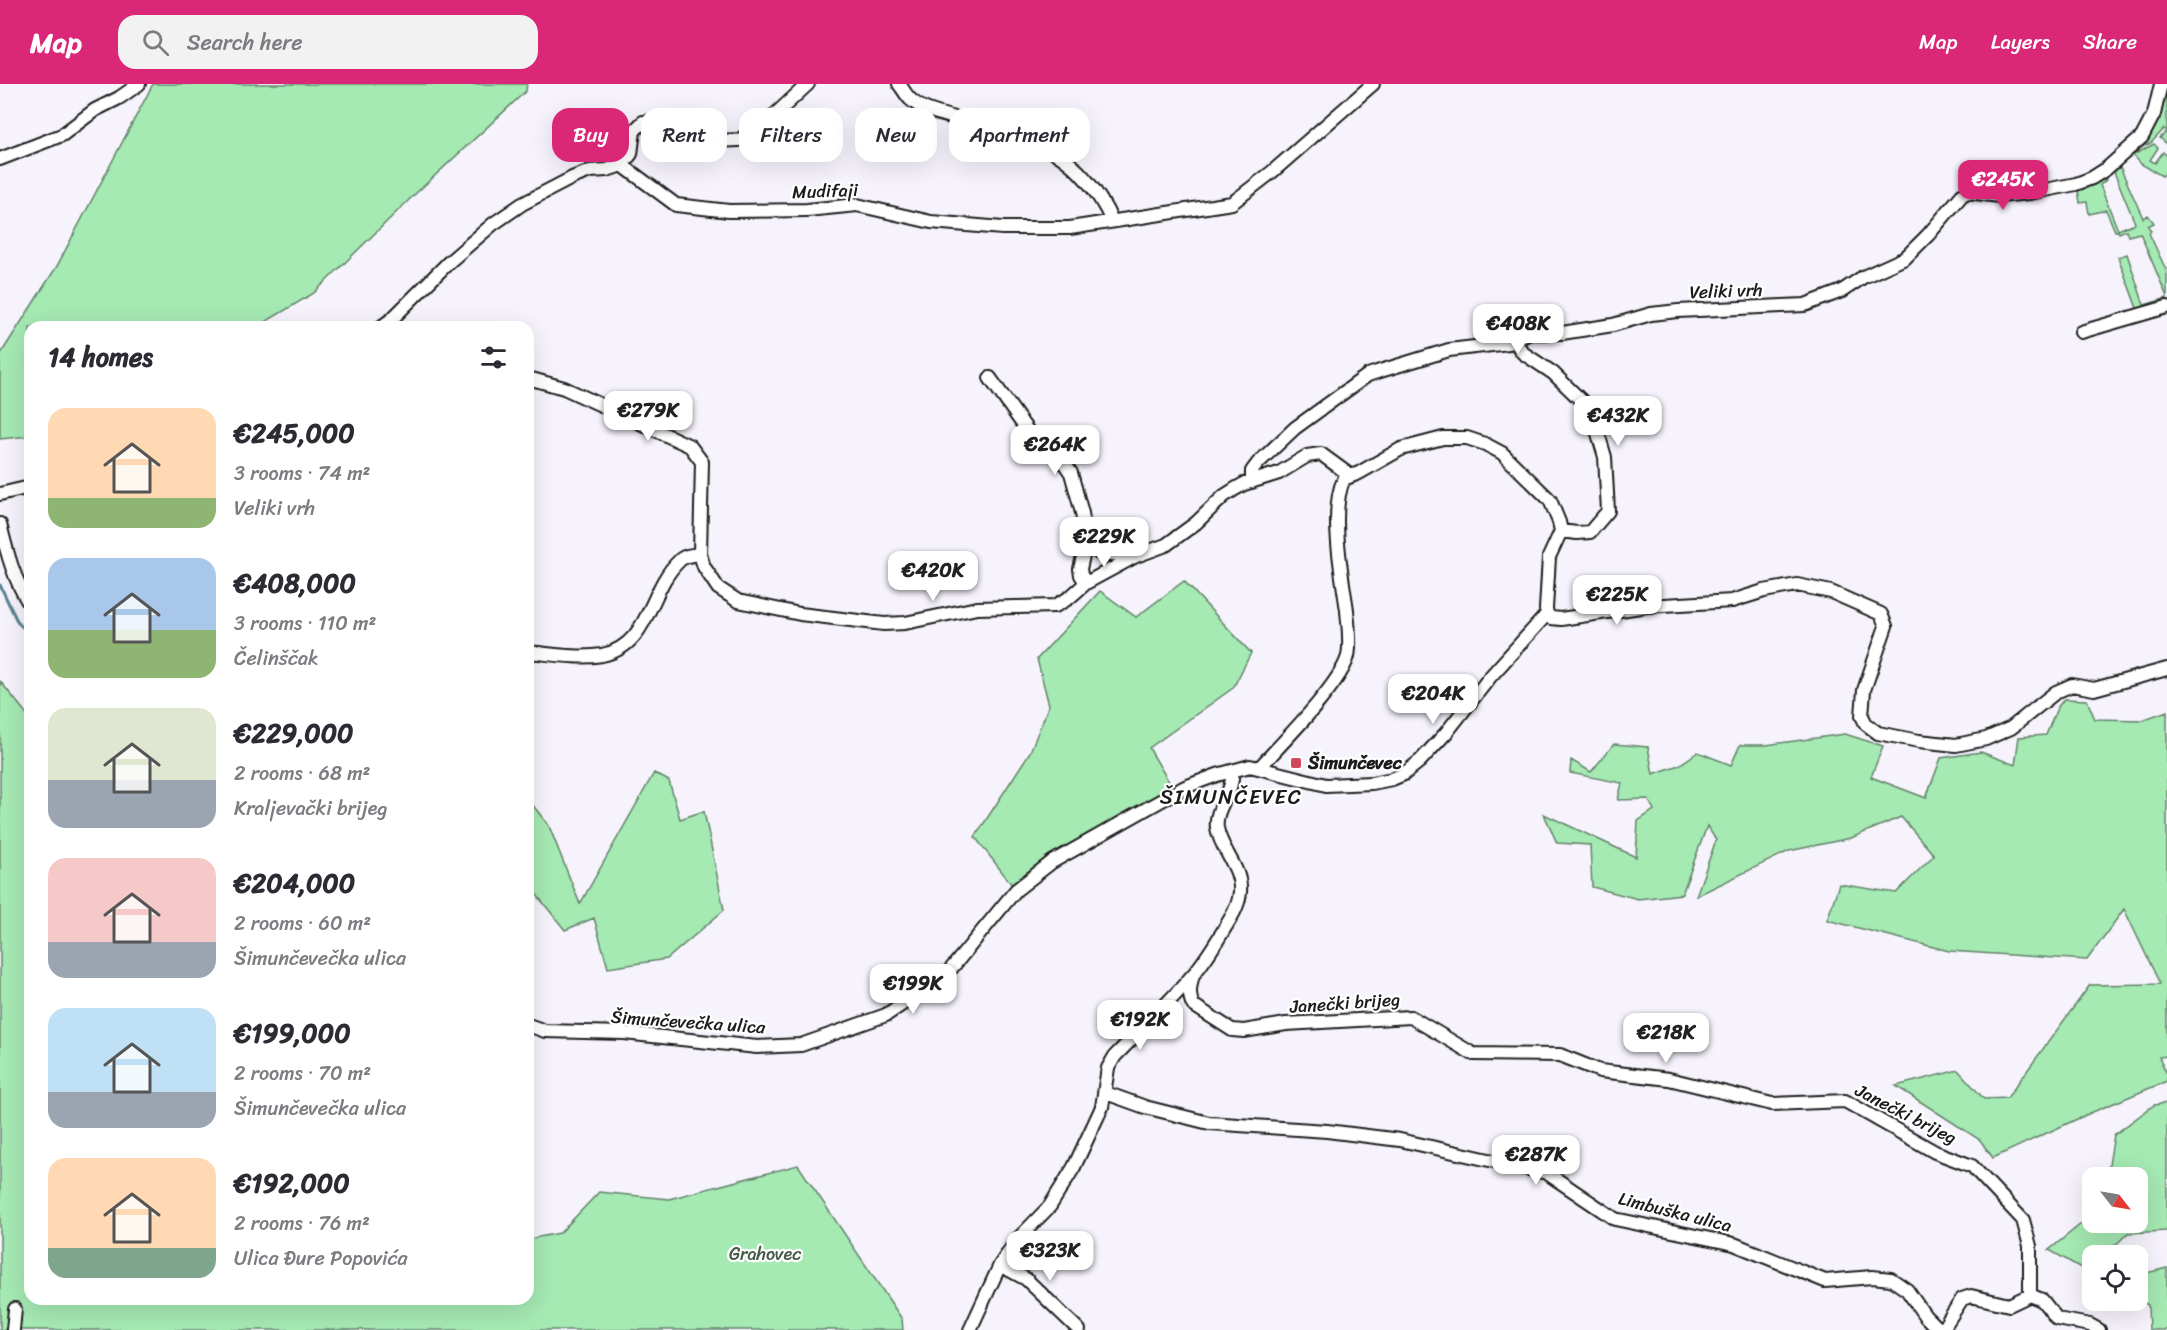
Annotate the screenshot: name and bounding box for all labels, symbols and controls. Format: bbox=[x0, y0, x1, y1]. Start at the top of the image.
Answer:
search box bbox=[118, 15, 538, 69]
text: Map bbox=[30, 18, 82, 67]
text: Search here bbox=[187, 23, 303, 62]
text: Map bbox=[1919, 23, 1958, 61]
text: Layers bbox=[1991, 23, 2050, 61]
text: Share bbox=[2083, 23, 2137, 61]
icon: search bbox=[139, 26, 172, 59]
chip: Buy bbox=[552, 108, 629, 162]
chip: Rent bbox=[641, 108, 727, 162]
chip: Filters bbox=[739, 108, 843, 162]
chip: New bbox=[855, 108, 937, 162]
chip: Apartment bbox=[949, 108, 1090, 162]
pin: €245K bbox=[1961, 160, 2045, 211]
text: €245K bbox=[1972, 162, 2034, 197]
street label: Mudifaji bbox=[792, 174, 859, 208]
street label: Veliki vrh bbox=[1689, 274, 1763, 308]
pin: €408K bbox=[1476, 304, 1560, 355]
text: €408K bbox=[1487, 306, 1549, 341]
text: 14 homes bbox=[48, 334, 153, 380]
icon: filters bbox=[477, 341, 510, 374]
pin: €279K bbox=[606, 391, 690, 442]
text: €279K bbox=[618, 393, 678, 428]
pin: €432K bbox=[1576, 396, 1660, 447]
text: €432K bbox=[1588, 398, 1648, 433]
text: €245,000 bbox=[234, 410, 355, 456]
pin: €264K bbox=[1013, 425, 1097, 476]
text: €264K bbox=[1025, 427, 1085, 462]
icon: home bbox=[96, 432, 168, 504]
text: 3 rooms · 74 m² bbox=[234, 456, 370, 491]
text: Veliki vrh bbox=[234, 491, 315, 526]
pin: €229K bbox=[1062, 517, 1146, 568]
text: €229K bbox=[1074, 519, 1134, 554]
pin: €420K bbox=[891, 551, 975, 602]
text: €420K bbox=[902, 553, 964, 588]
text: €408,000 bbox=[234, 560, 356, 606]
pin: €225K bbox=[1575, 575, 1659, 626]
text: €225K bbox=[1587, 577, 1647, 612]
icon: home bbox=[96, 582, 168, 654]
text: 3 rooms · 110 m² bbox=[234, 606, 376, 641]
text: Čelinščak bbox=[234, 641, 319, 676]
pin: €204K bbox=[1391, 674, 1475, 725]
text: €204K bbox=[1402, 676, 1464, 711]
text: €229,000 bbox=[234, 710, 354, 756]
icon: home bbox=[96, 732, 168, 804]
place label: Šimunčevec bbox=[1307, 747, 1403, 779]
text: 2 rooms · 68 m² bbox=[234, 756, 370, 791]
marker: Šimunčevec bbox=[1289, 756, 1303, 770]
district label: ŠIMUNČEVEC bbox=[1160, 778, 1302, 816]
text: Kraljevački brijeg bbox=[234, 791, 388, 826]
text: €204,000 bbox=[234, 860, 355, 906]
icon: home bbox=[96, 882, 168, 954]
text: 2 rooms · 60 m² bbox=[234, 906, 371, 941]
text: Šimunčevečka ulica bbox=[234, 941, 406, 976]
pin: €199K bbox=[871, 964, 955, 1015]
text: €199K bbox=[884, 966, 942, 1001]
street label: Janečki brijeg bbox=[1288, 983, 1401, 1023]
pin: €192K bbox=[1098, 1000, 1182, 1051]
street label: Šimunčevečka ulica bbox=[610, 1001, 767, 1043]
text: €192K bbox=[1111, 1002, 1169, 1037]
text: €199,000 bbox=[234, 1010, 351, 1056]
pin: €218K bbox=[1624, 1013, 1708, 1064]
text: €218K bbox=[1637, 1015, 1695, 1050]
icon: home bbox=[96, 1032, 168, 1104]
text: 2 rooms · 70 m² bbox=[234, 1056, 371, 1091]
street label: Janečki brijeg bbox=[1848, 1074, 1963, 1153]
text: Šimunčevečka ulica bbox=[234, 1091, 406, 1126]
pin: €287K bbox=[1494, 1135, 1578, 1186]
text: €287K bbox=[1506, 1137, 1566, 1172]
text: €192,000 bbox=[234, 1160, 350, 1206]
north arrow bbox=[2082, 1167, 2148, 1233]
map controls bbox=[2082, 1167, 2148, 1311]
icon: home bbox=[96, 1182, 168, 1254]
street label: Limbuška ulica bbox=[1615, 1182, 1735, 1242]
text: 2 rooms · 76 m² bbox=[234, 1206, 370, 1241]
pin: €323K bbox=[1008, 1231, 1092, 1282]
text: €323K bbox=[1021, 1233, 1079, 1268]
park label: Grahovec bbox=[729, 1238, 801, 1270]
text: Ulica Đure Popovića bbox=[234, 1241, 408, 1276]
button: locate bbox=[2082, 1245, 2148, 1311]

